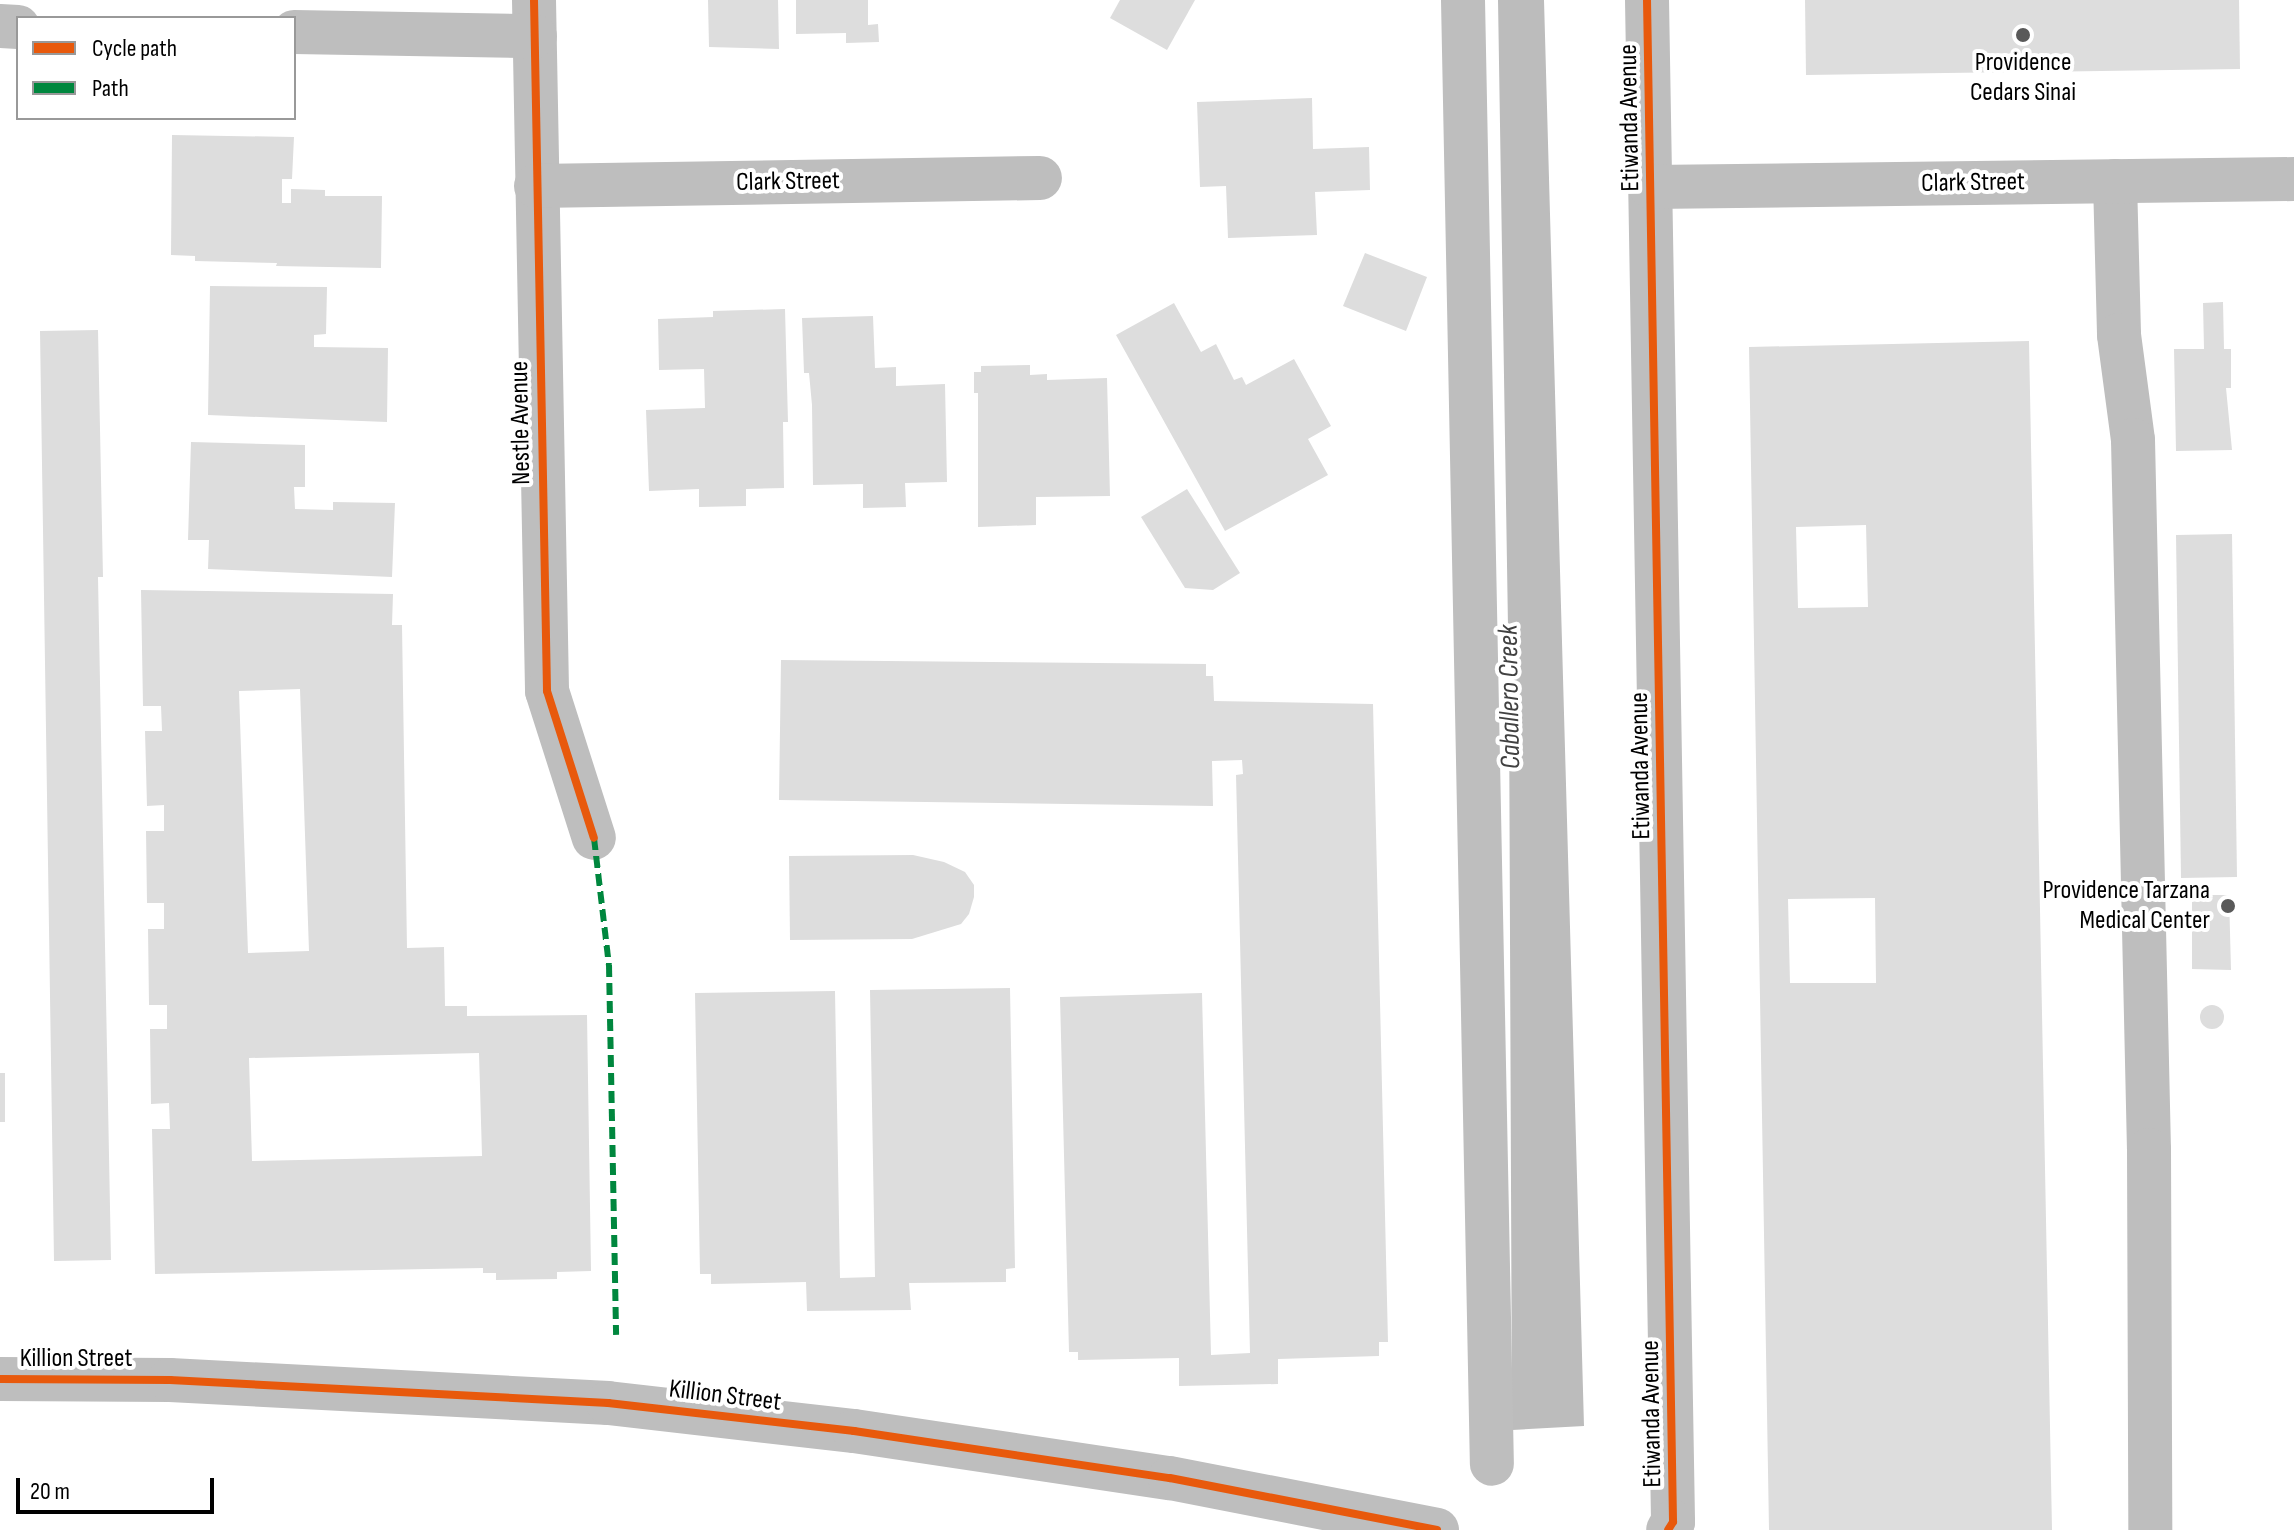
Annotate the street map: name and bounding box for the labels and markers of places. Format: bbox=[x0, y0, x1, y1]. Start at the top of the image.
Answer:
marker: Providence Cedars Sinai bbox=[2014, 26, 2032, 44]
place label: Providence Cedars Sinai bbox=[1970, 47, 2076, 108]
place label: Providence Tarzana Medical Center bbox=[2042, 875, 2210, 936]
marker: Providence Tarzana Medical Center bbox=[2217, 895, 2239, 917]

